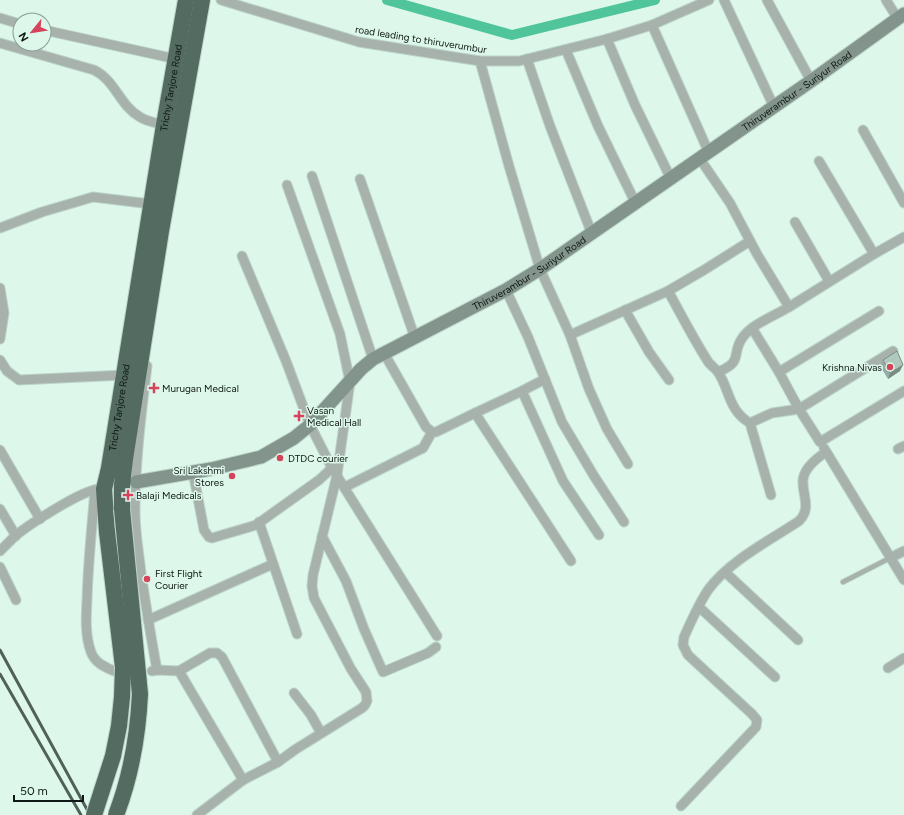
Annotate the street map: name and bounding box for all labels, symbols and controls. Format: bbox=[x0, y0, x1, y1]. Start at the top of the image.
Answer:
north arrow bbox=[12, 12, 52, 52]
street label: road leading to thiruverumbur bbox=[354, 23, 488, 56]
text: N bbox=[16, 30, 32, 44]
street label: Trichy Tanjore Road bbox=[157, 43, 185, 132]
street label: Thiruverambur - Suriyur Road bbox=[740, 48, 854, 134]
street label: Thiruverambur - Suriyur Road bbox=[470, 233, 589, 313]
place label: Krishna Nivas bbox=[822, 361, 882, 374]
marker: Krishna Nivas bbox=[885, 362, 895, 372]
street label: Trichy Tanjore Road bbox=[106, 363, 133, 452]
place label: Murugan Medical bbox=[162, 382, 239, 395]
marker: Murugan Medical bbox=[149, 383, 159, 393]
place label: Vasan Medical Hall bbox=[307, 404, 361, 429]
marker: Vasan Medical Hall bbox=[294, 411, 304, 421]
place label: DTDC courier bbox=[288, 452, 349, 465]
marker: DTDC courier bbox=[275, 453, 285, 463]
place label: Sri Lakshmi Stores bbox=[173, 464, 224, 489]
marker: Sri Lakshmi Stores bbox=[227, 471, 237, 481]
place label: Balaji Medicals bbox=[136, 489, 202, 502]
marker: Balaji Medicals bbox=[123, 490, 133, 500]
place label: First Flight Courier bbox=[155, 567, 202, 592]
marker: First Flight Courier bbox=[142, 574, 152, 584]
scale bar bbox=[14, 777, 83, 803]
text: 50 m bbox=[20, 784, 48, 798]

